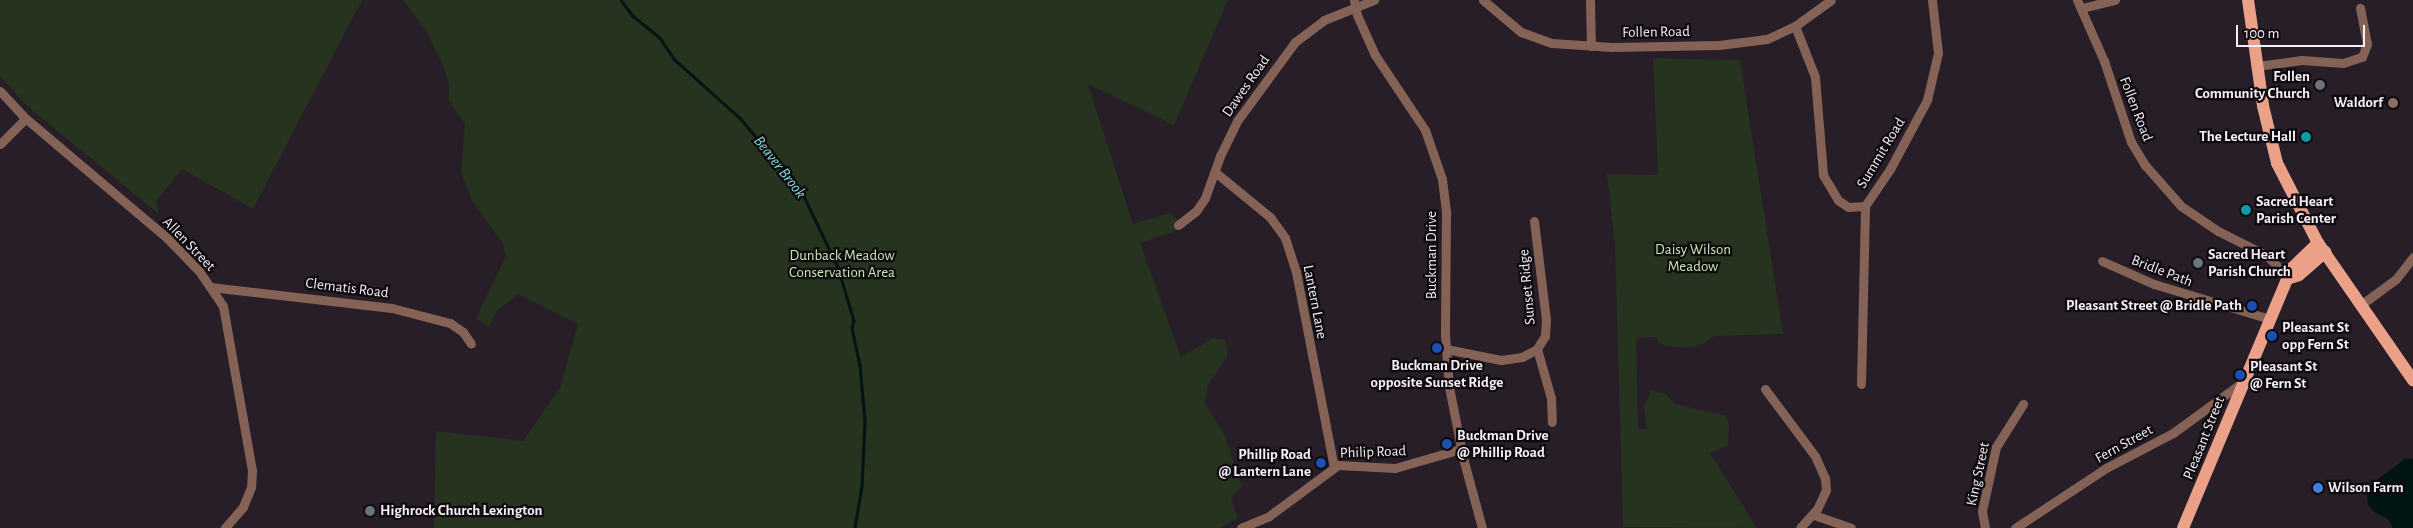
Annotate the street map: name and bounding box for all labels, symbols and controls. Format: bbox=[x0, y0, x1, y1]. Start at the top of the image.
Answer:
scale bar bbox=[2238, 15, 2367, 47]
street label: Follen Road bbox=[1622, 22, 1690, 42]
text: 100 m bbox=[2244, 26, 2279, 41]
street label: Dawes Road bbox=[1218, 52, 1274, 120]
place label: Follen Community Church bbox=[2195, 67, 2310, 102]
street label: Follen Road bbox=[2115, 74, 2157, 144]
marker: Follen Community Church bbox=[2314, 79, 2326, 91]
place label: Waldorf bbox=[2334, 94, 2383, 112]
marker: Waldorf bbox=[2387, 97, 2399, 109]
street label: Summit Road bbox=[1853, 114, 1909, 192]
place label: The Lecture Hall bbox=[2199, 128, 2296, 146]
marker: The Lecture Hall bbox=[2300, 131, 2312, 143]
water label: Beaver Brook bbox=[750, 132, 810, 202]
place label: Sacred Heart Parish Center bbox=[2256, 192, 2336, 227]
marker: Sacred Heart Parish Center bbox=[2240, 204, 2252, 216]
street label: Buckman Drive bbox=[1423, 211, 1441, 299]
street label: Allen Street bbox=[159, 213, 219, 275]
park label: Daisy Wilson Meadow bbox=[1655, 240, 1731, 275]
place label: Sacred Heart Parish Church bbox=[2208, 245, 2291, 280]
park label: Dunback Meadow Conservation Area bbox=[789, 246, 895, 281]
street label: Sunset Ridge bbox=[1515, 248, 1539, 326]
street label: Bridle Path bbox=[2129, 251, 2195, 291]
marker: Sacred Heart Parish Church bbox=[2192, 257, 2204, 269]
street label: Lantern Lane bbox=[1299, 263, 1331, 341]
street label: Clematis Road bbox=[304, 274, 390, 302]
place label: Pleasant Street @ Bridle Path bbox=[2066, 297, 2242, 315]
marker: Pleasant Street @ Bridle Path bbox=[2246, 300, 2258, 312]
place label: Pleasant St opp Fern St bbox=[2282, 318, 2349, 353]
marker: Pleasant St opp Fern St bbox=[2266, 330, 2278, 342]
marker: Buckman Drive opposite Sunset Ridge bbox=[1431, 342, 1443, 354]
place label: Buckman Drive opposite Sunset Ridge bbox=[1371, 356, 1503, 391]
place label: Pleasant St @ Fern St bbox=[2250, 357, 2317, 392]
marker: Pleasant St @ Fern St bbox=[2234, 369, 2246, 381]
street label: Pleasant Street bbox=[2179, 394, 2229, 482]
street label: Fern Street bbox=[2092, 421, 2156, 467]
place label: Buckman Drive @ Phillip Road bbox=[1457, 426, 1549, 461]
marker: Buckman Drive @ Phillip Road bbox=[1441, 438, 1453, 450]
street label: King Street bbox=[1962, 441, 1994, 507]
street label: Philip Road bbox=[1339, 442, 1407, 462]
place label: Phillip Road @ Lantern Lane bbox=[1218, 445, 1311, 480]
marker: Phillip Road @ Lantern Lane bbox=[1315, 457, 1327, 469]
place label: Wilson Farm bbox=[2328, 479, 2404, 497]
marker: Wilson Farm bbox=[2312, 482, 2324, 494]
place label: Highrock Church Lexington bbox=[380, 502, 542, 520]
marker: Highrock Church Lexington bbox=[364, 505, 376, 517]

